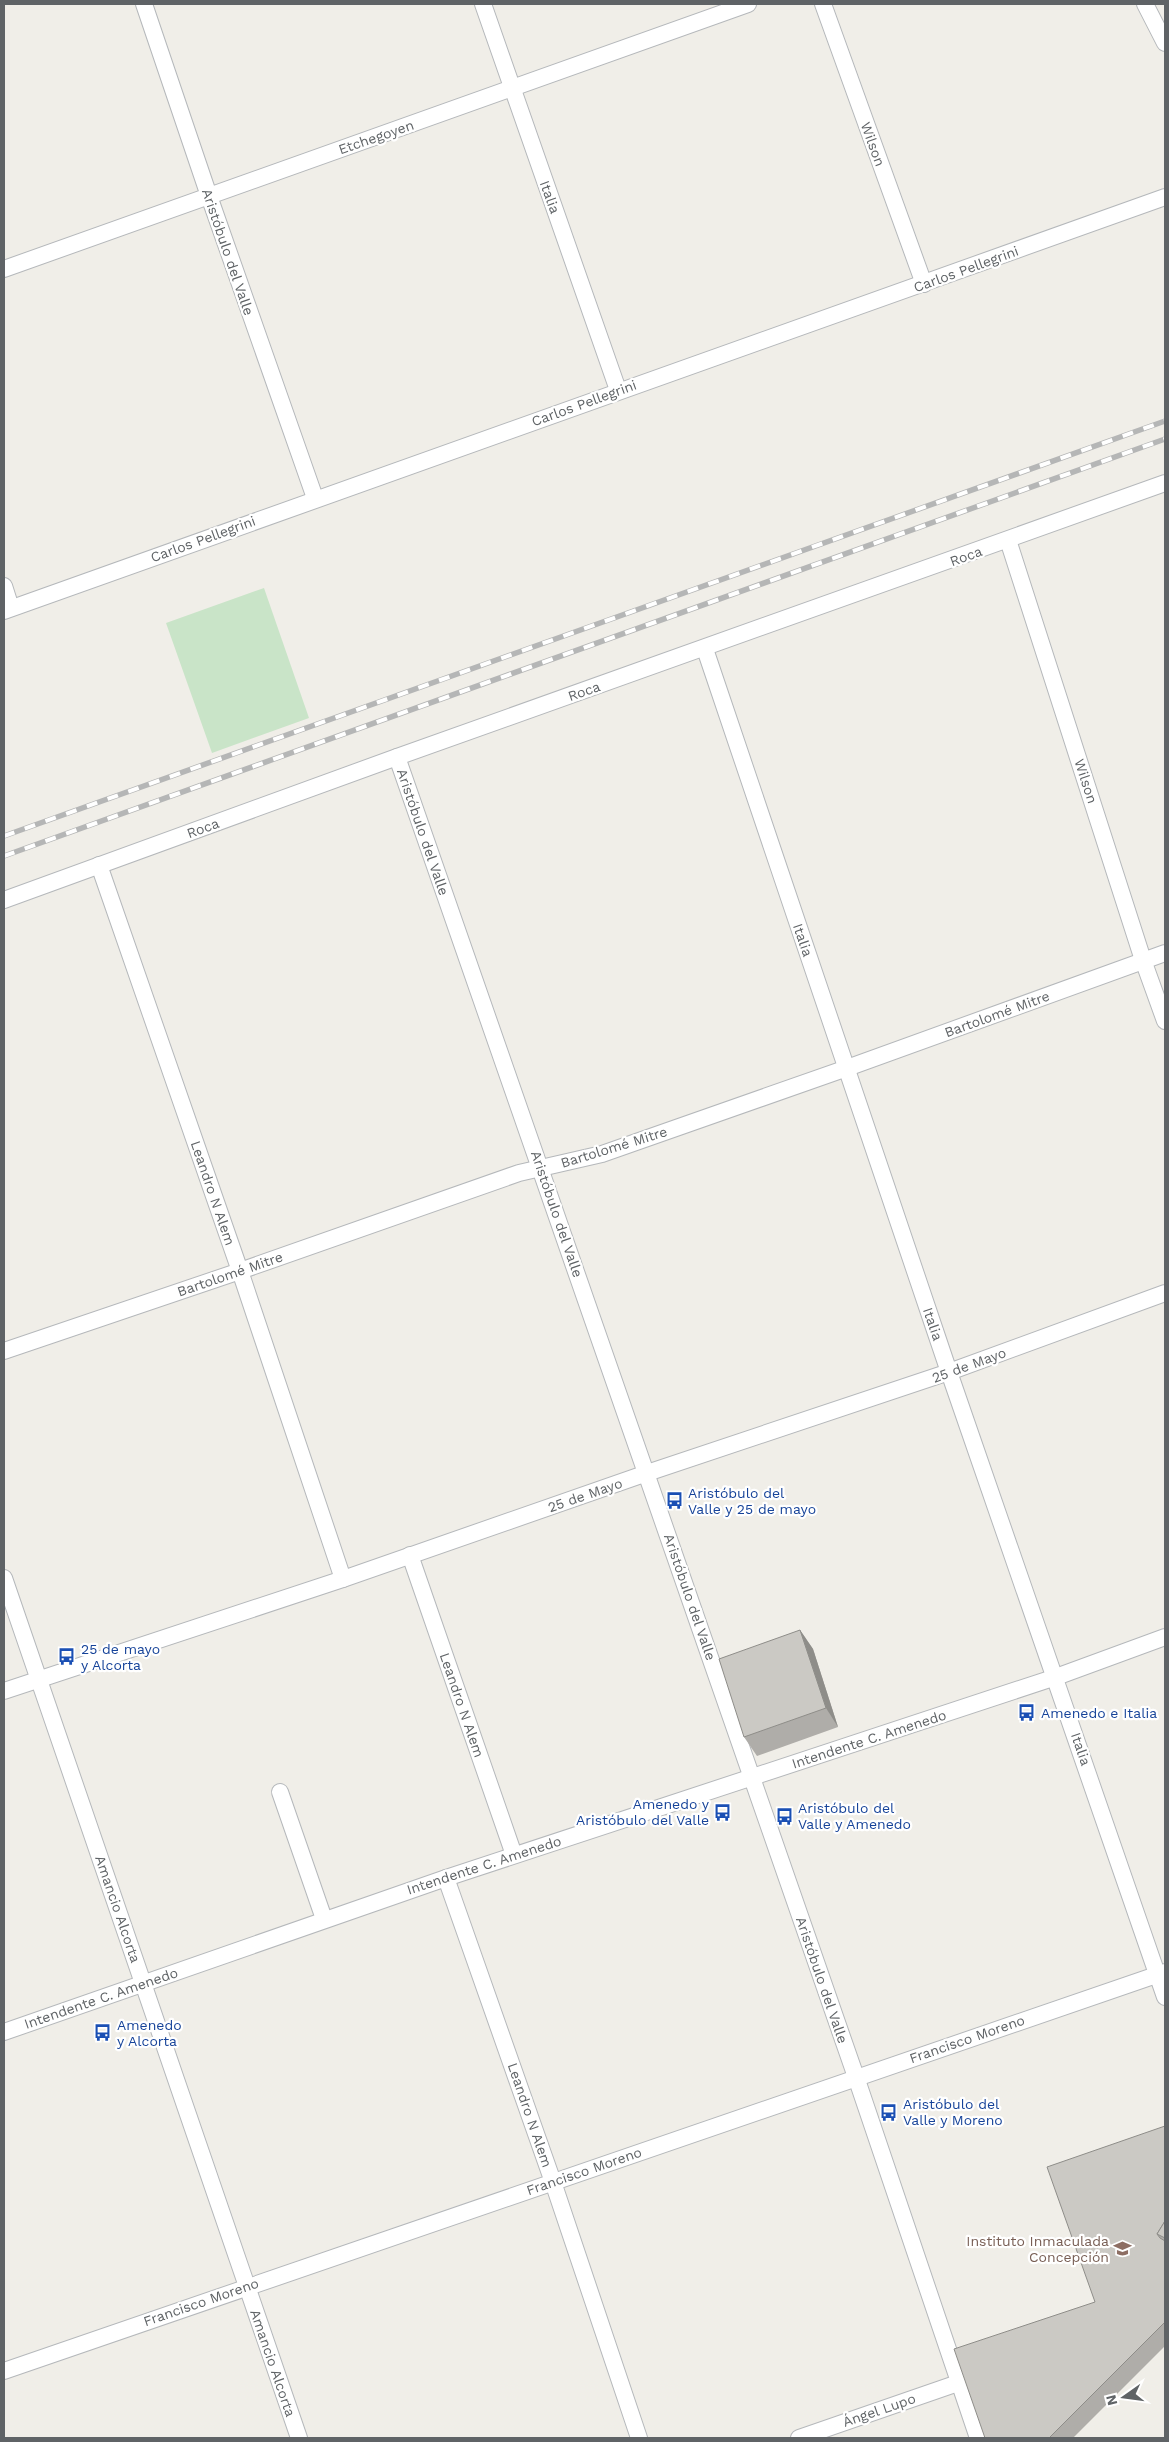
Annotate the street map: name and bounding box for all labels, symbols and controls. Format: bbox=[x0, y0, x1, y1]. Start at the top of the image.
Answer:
street label: Etchegoyen bbox=[336, 117, 416, 157]
street label: Wilson bbox=[858, 120, 888, 168]
street label: Italia bbox=[537, 178, 563, 216]
street label: Aristóbulo del Valle bbox=[199, 187, 257, 317]
street label: Carlos Pellegrini bbox=[911, 243, 1021, 295]
street label: Carlos Pellegrini bbox=[529, 377, 639, 429]
street label: Carlos Pellegrini bbox=[148, 513, 258, 565]
street label: Roca bbox=[948, 543, 984, 569]
street label: Roca bbox=[566, 678, 602, 704]
street label: Wilson bbox=[1071, 757, 1101, 805]
street label: Aristóbulo del Valle bbox=[394, 767, 452, 897]
street label: Roca bbox=[185, 815, 221, 841]
street label: Italia bbox=[790, 921, 816, 959]
street label: Bartolomé Mitre bbox=[942, 988, 1052, 1040]
street label: Bartolomé Mitre bbox=[559, 1123, 669, 1171]
street label: Leandro N Alem bbox=[188, 1139, 238, 1247]
street label: Aristóbulo del Valle bbox=[528, 1149, 586, 1279]
street label: Bartolomé Mitre bbox=[175, 1248, 285, 1300]
street label: Italia bbox=[920, 1305, 946, 1343]
street label: 25 de Mayo bbox=[930, 1344, 1008, 1386]
street label: 25 de Mayo bbox=[546, 1475, 624, 1515]
place label: Aristóbulo del Valle y 25 de mayo bbox=[688, 1485, 816, 1517]
bus stop icon: Aristóbulo del Valle y 25 de mayo bbox=[664, 1491, 684, 1511]
street label: Aristóbulo del Valle bbox=[661, 1532, 719, 1662]
place label: 25 de mayo y Alcorta bbox=[81, 1641, 160, 1673]
bus stop icon: 25 de mayo y Alcorta bbox=[57, 1647, 77, 1667]
street label: Leandro N Alem bbox=[437, 1651, 487, 1759]
bus stop icon: Amenedo e Italia bbox=[1017, 1703, 1037, 1723]
place label: Amenedo e Italia bbox=[1041, 1705, 1157, 1721]
street label: Intendente C. Amenedo bbox=[790, 1706, 948, 1772]
street label: Italia bbox=[1068, 1730, 1094, 1768]
place label: Amenedo y Aristóbulo del Valle bbox=[576, 1796, 710, 1828]
place label: Aristóbulo del Valle y Amenedo bbox=[798, 1800, 911, 1832]
bus stop icon: Amenedo y Aristóbulo del Valle bbox=[713, 1802, 733, 1822]
bus stop icon: Aristóbulo del Valle y Amenedo bbox=[774, 1806, 794, 1826]
street label: Intendente C. Amenedo bbox=[405, 1832, 563, 1898]
street label: Amancio Alcorta bbox=[92, 1853, 144, 1965]
street label: Aristóbulo del Valle bbox=[793, 1915, 851, 2045]
street label: Intendente C. Amenedo bbox=[22, 1964, 180, 2032]
street label: Francisco Moreno bbox=[907, 2012, 1027, 2066]
place label: Amenedo y Alcorta bbox=[117, 2017, 182, 2049]
bus stop icon: Amenedo y Alcorta bbox=[93, 2023, 113, 2043]
street label: Leandro N Alem bbox=[505, 2061, 555, 2169]
place label: Aristóbulo del Valle y Moreno bbox=[903, 2096, 1003, 2128]
bus stop icon: Aristóbulo del Valle y Moreno bbox=[879, 2102, 899, 2122]
street label: Francisco Moreno bbox=[524, 2144, 644, 2198]
place label: Instituto Inmaculada Concepción bbox=[966, 2233, 1109, 2265]
school or university icon: Instituto Inmaculada Concepción bbox=[1113, 2239, 1133, 2259]
street label: Francisco Moreno bbox=[141, 2275, 261, 2329]
street label: Amancio Alcorta bbox=[247, 2307, 299, 2419]
north arrow bbox=[1099, 2372, 1149, 2422]
street label: Ángel Lupo bbox=[840, 2390, 918, 2430]
text: N bbox=[1102, 2393, 1120, 2407]

